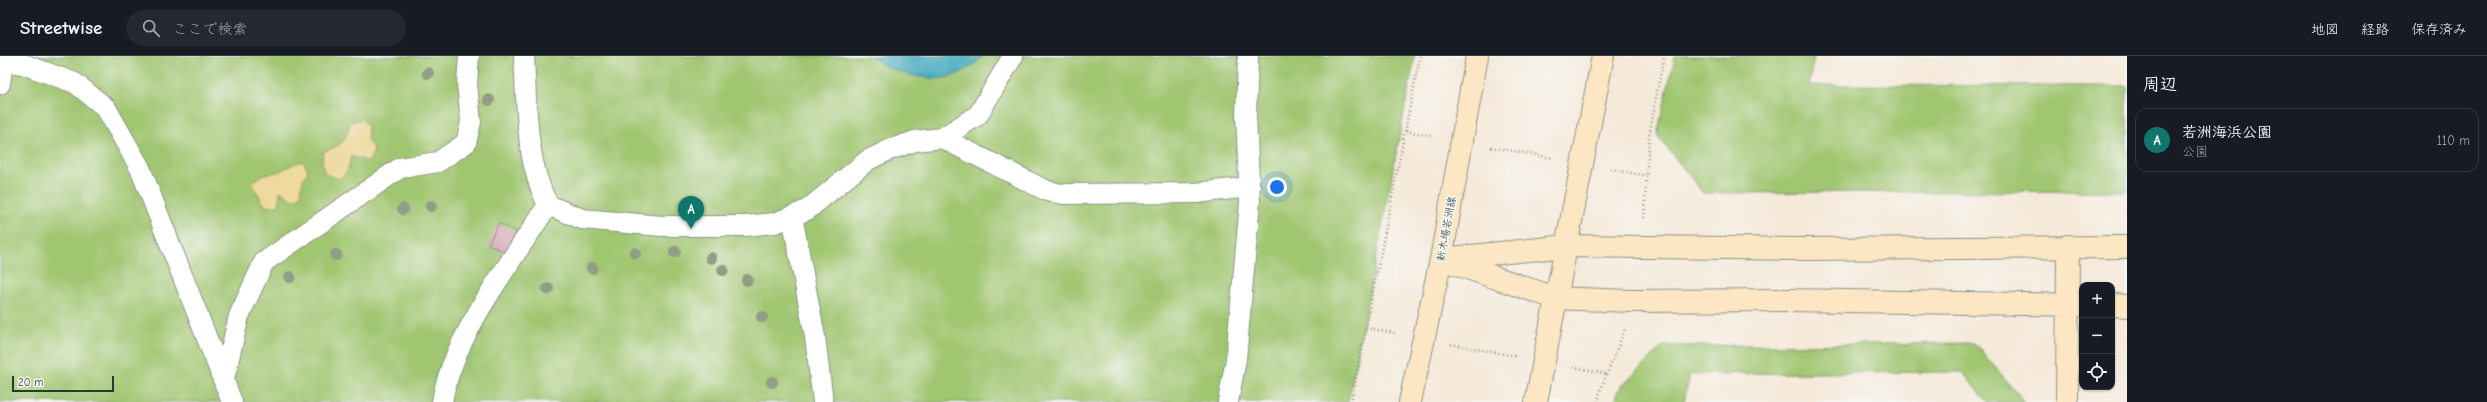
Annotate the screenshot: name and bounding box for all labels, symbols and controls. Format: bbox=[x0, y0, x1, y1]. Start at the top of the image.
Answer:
search box bbox=[126, 10, 406, 46]
text: Streetwise bbox=[20, 17, 102, 39]
icon: search bbox=[140, 17, 162, 39]
text: ここで検索 bbox=[172, 20, 247, 38]
text: 地図 bbox=[2311, 21, 2339, 38]
text: 経路 bbox=[2361, 21, 2389, 38]
text: 保存済み bbox=[2411, 21, 2467, 38]
text: 周辺 bbox=[2143, 75, 2177, 94]
text: 若洲海浜公園 bbox=[2182, 123, 2272, 141]
text: A bbox=[2153, 133, 2161, 148]
text: 110 m bbox=[2437, 133, 2470, 148]
text: 公園 bbox=[2182, 144, 2208, 159]
your location bbox=[1267, 177, 1287, 197]
street label: 新木場若洲線 bbox=[1434, 195, 1459, 263]
pin: A bbox=[678, 196, 704, 229]
map controls bbox=[2079, 282, 2115, 390]
button: + bbox=[2079, 282, 2115, 318]
button: − bbox=[2079, 318, 2115, 354]
button: locate bbox=[2079, 354, 2115, 390]
scale bar bbox=[12, 374, 114, 393]
text: 20 m bbox=[18, 376, 43, 389]

